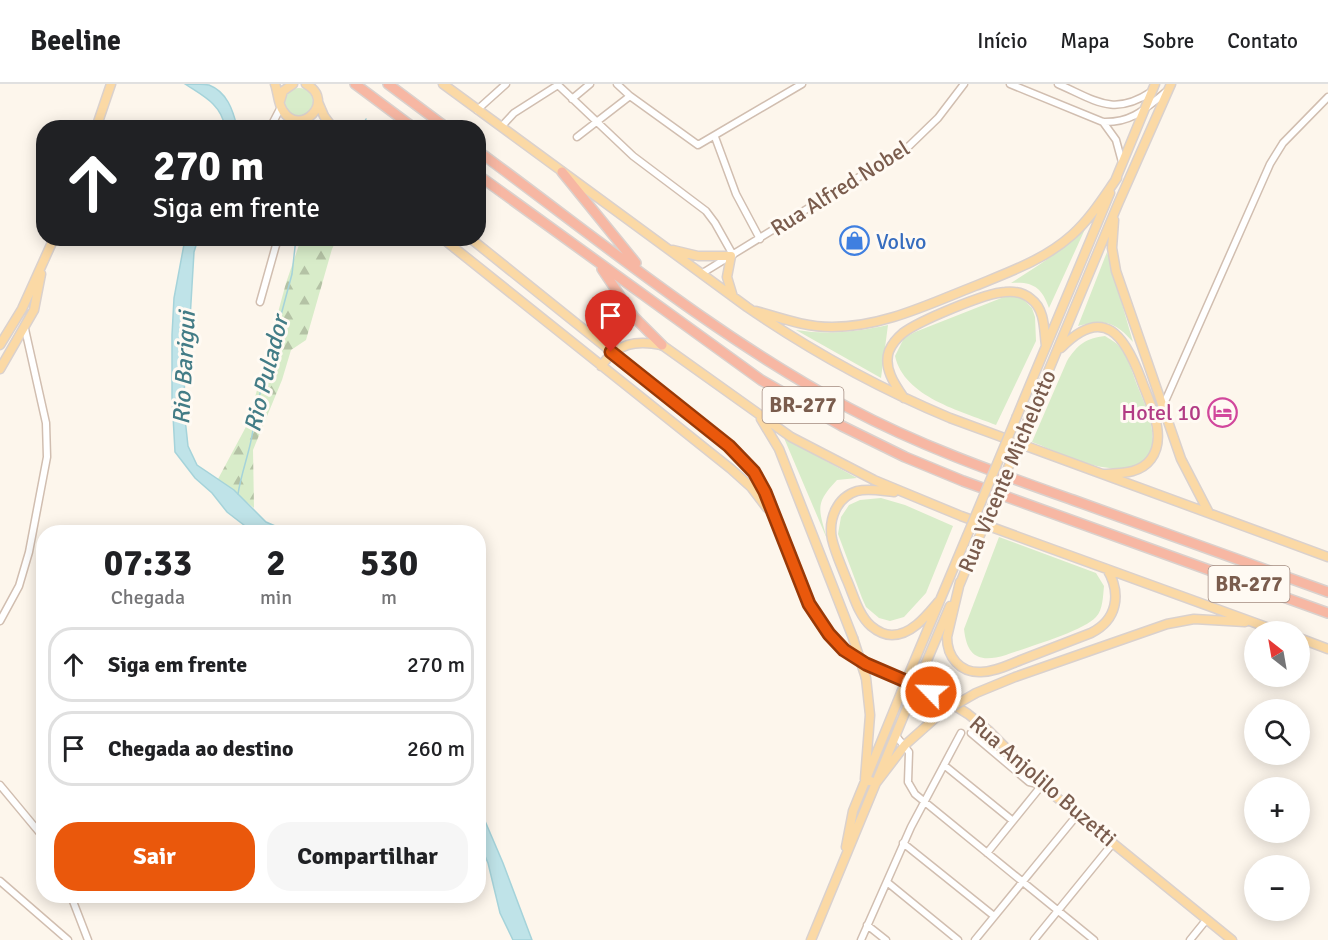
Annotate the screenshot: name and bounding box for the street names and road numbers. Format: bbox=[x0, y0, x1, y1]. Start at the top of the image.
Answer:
street label: Rua Alfred Nobel bbox=[766, 134, 914, 242]
street label: Rua Vicente Michelotto bbox=[952, 366, 1062, 576]
road number: BR-277 bbox=[762, 387, 844, 423]
road number: BR-277 bbox=[1208, 566, 1290, 602]
street label: Rua Anjolilo Buzetti bbox=[964, 710, 1122, 852]

